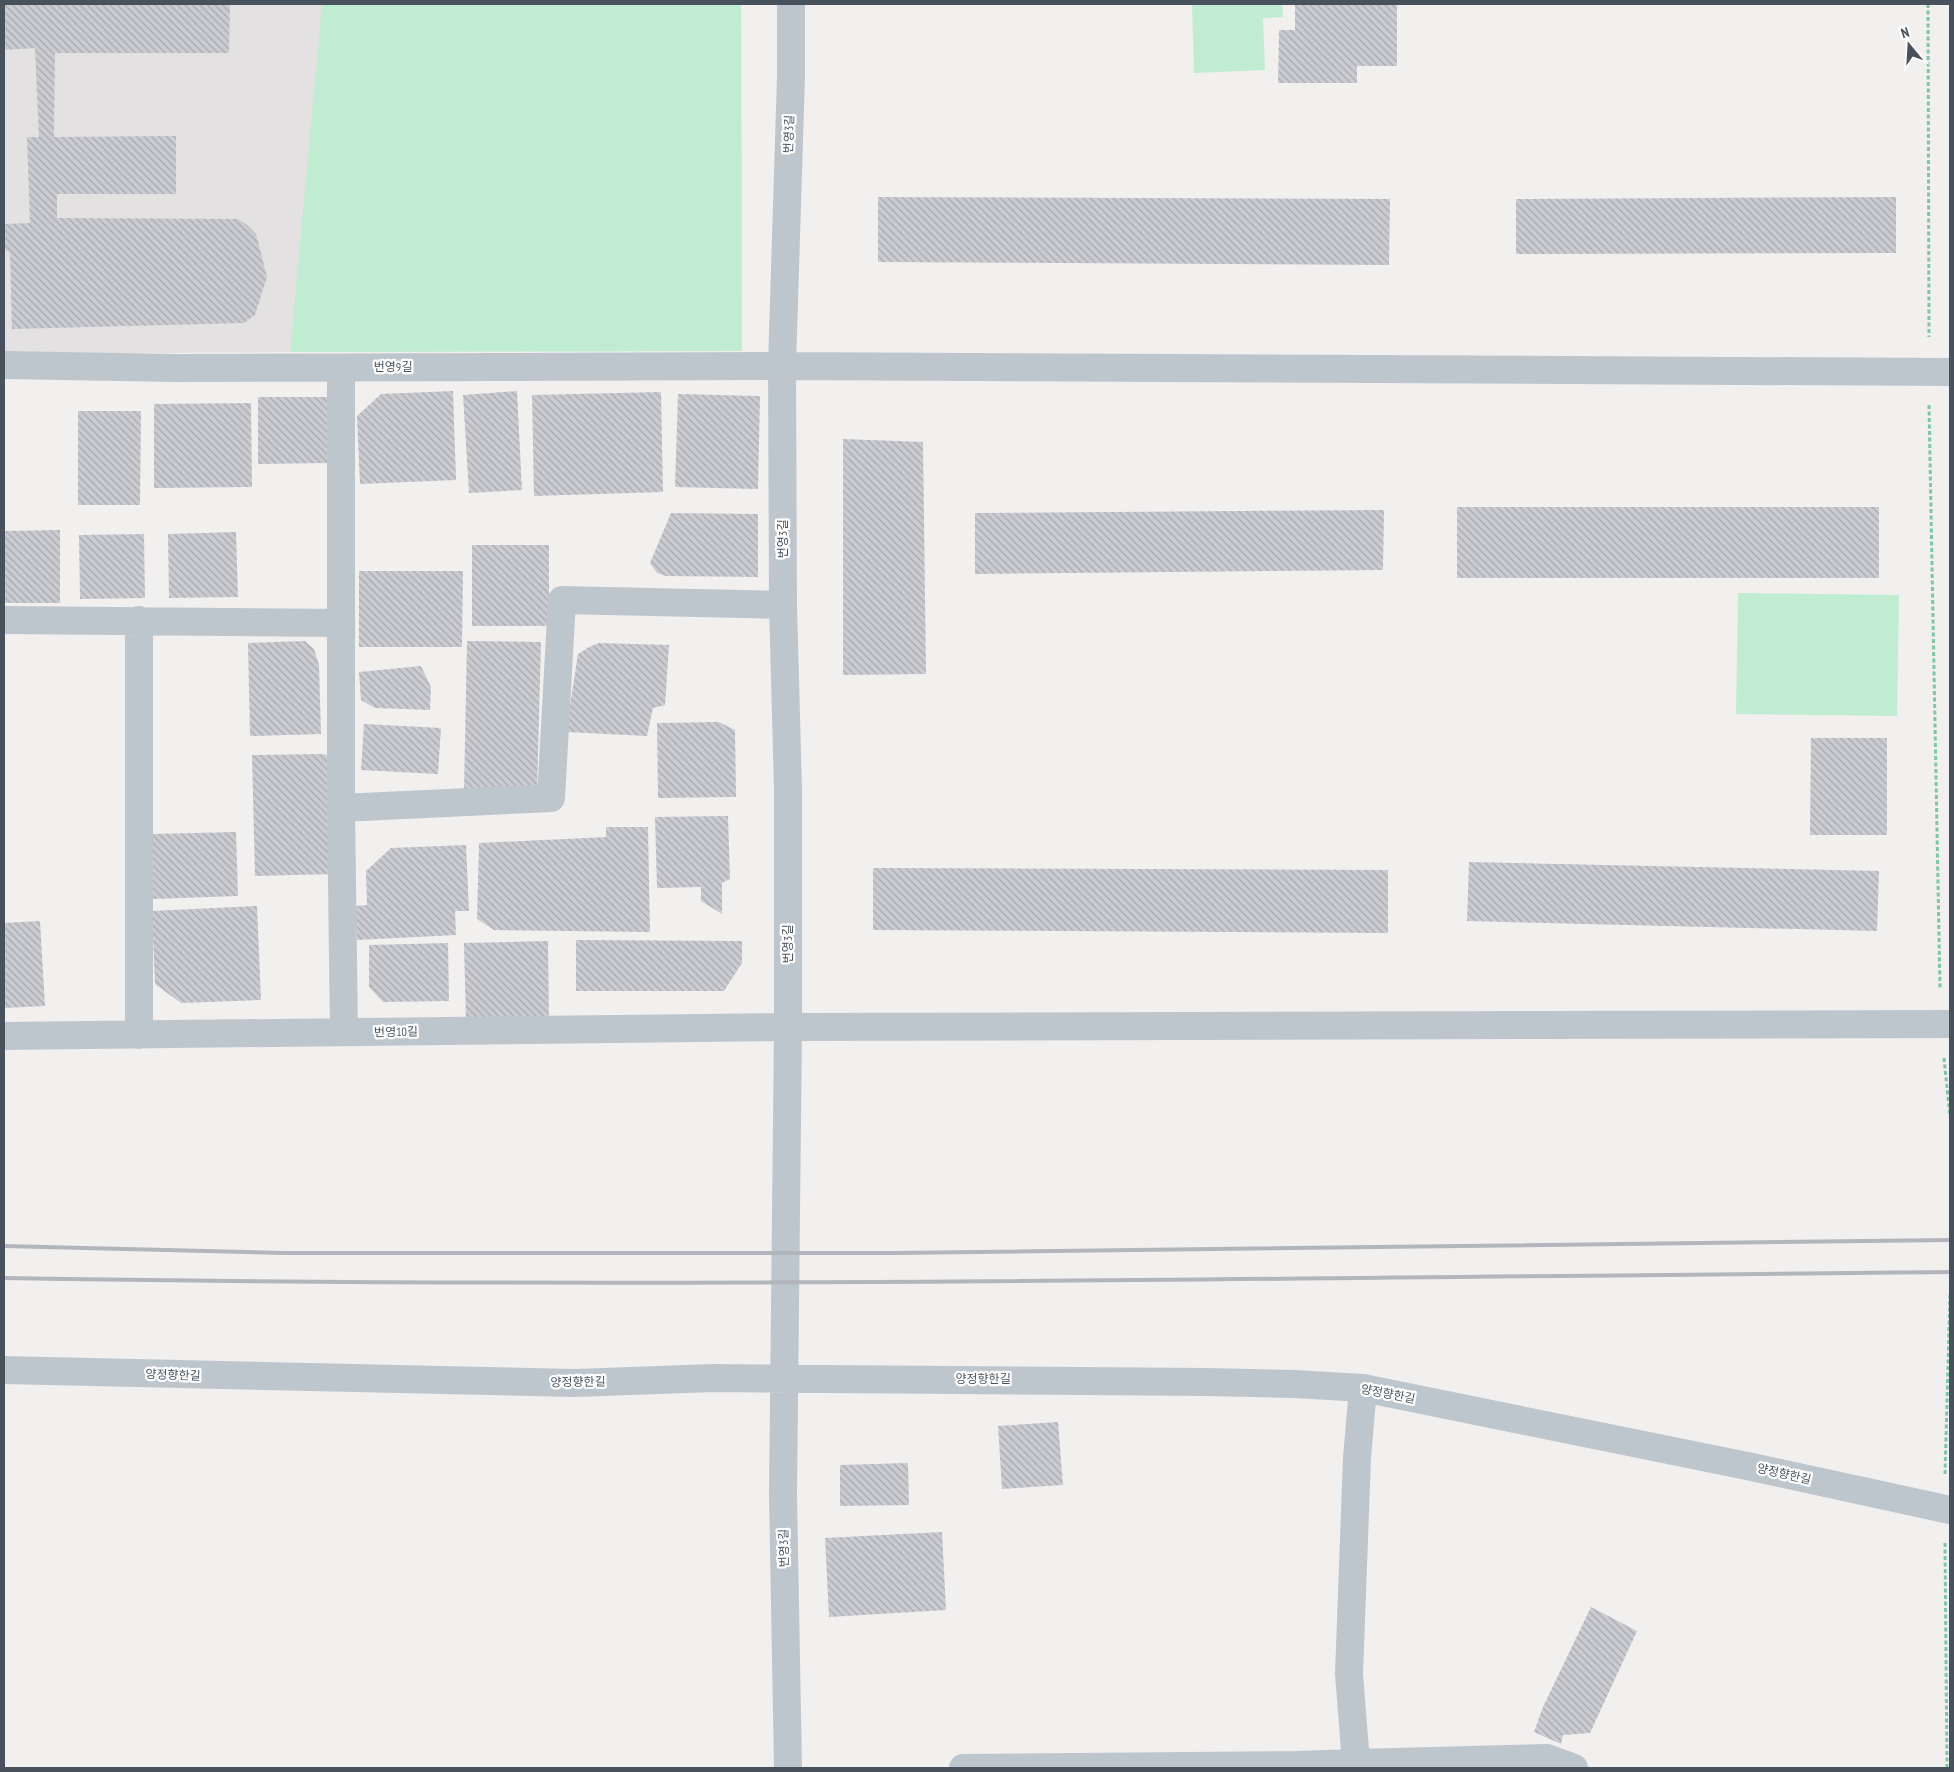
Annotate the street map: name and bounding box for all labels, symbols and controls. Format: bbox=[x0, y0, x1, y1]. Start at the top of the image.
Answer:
north arrow bbox=[1884, 20, 1934, 70]
text: N bbox=[1899, 23, 1911, 42]
street label: 번영3길 bbox=[780, 114, 797, 153]
street label: 번영9길 bbox=[374, 359, 412, 374]
street label: 번영3길 bbox=[775, 520, 790, 558]
street label: 번영3길 bbox=[780, 925, 795, 963]
street label: 번영10길 bbox=[374, 1024, 418, 1039]
street label: 양정향한길 bbox=[145, 1366, 201, 1383]
street label: 양정향한길 bbox=[955, 1371, 1011, 1386]
street label: 양정향한길 bbox=[550, 1374, 606, 1389]
street label: 양정향한길 bbox=[1360, 1381, 1417, 1406]
street label: 양정향한길 bbox=[1756, 1460, 1813, 1487]
street label: 번영3길 bbox=[776, 1529, 791, 1567]

